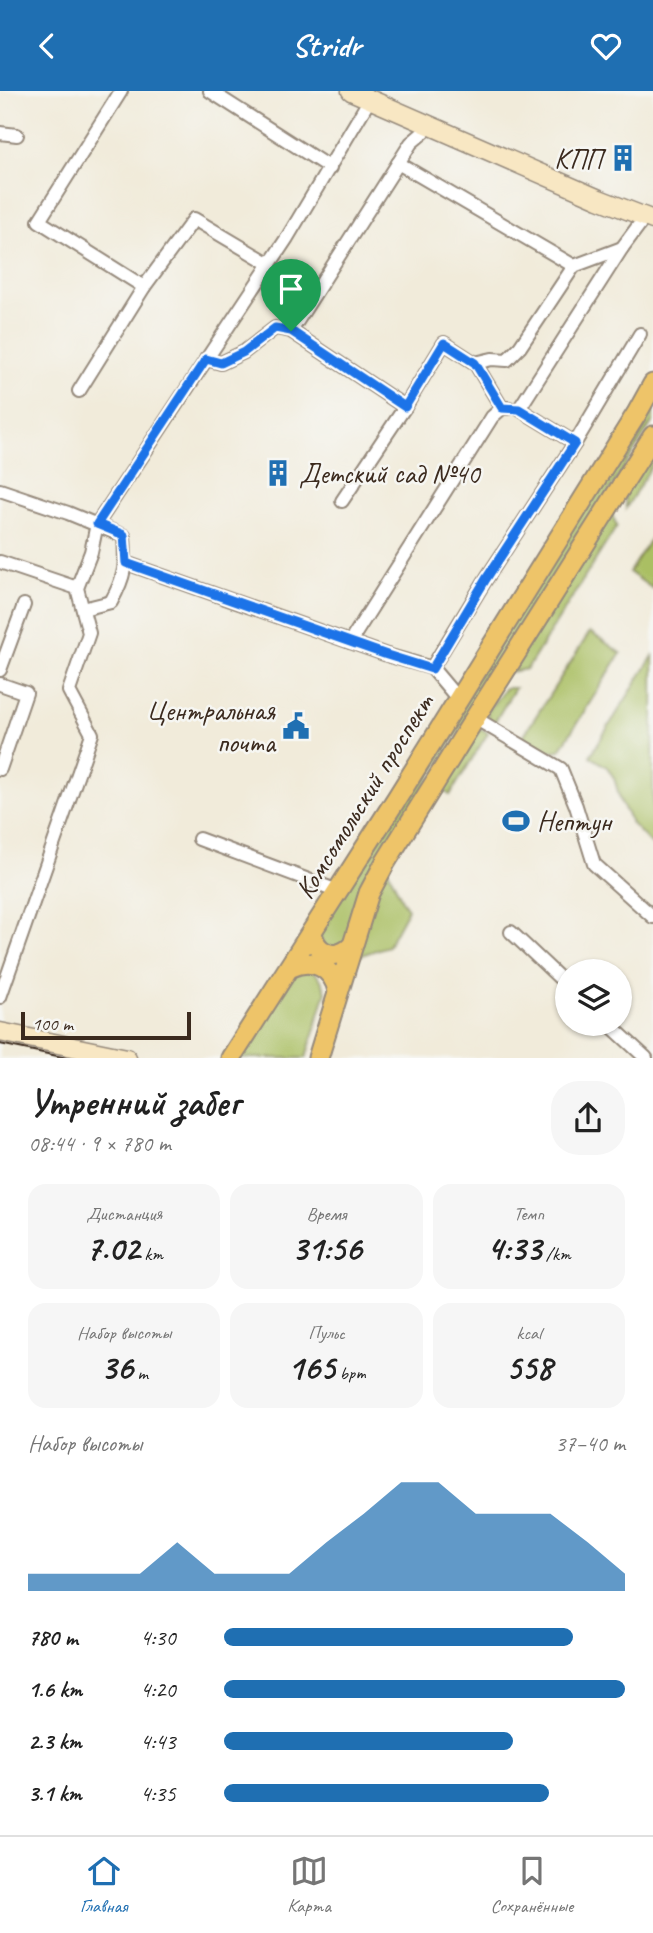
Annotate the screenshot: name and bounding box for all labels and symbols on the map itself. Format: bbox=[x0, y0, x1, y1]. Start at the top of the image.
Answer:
place label: КПП bbox=[554, 141, 607, 176]
building icon: КПП bbox=[608, 143, 638, 173]
pin bbox=[261, 259, 321, 331]
place label: Детский сад №40 bbox=[299, 456, 482, 491]
building icon: Детский сад №40 bbox=[263, 458, 293, 488]
street label: Комсомольский проспект bbox=[287, 686, 442, 905]
place label: Центральная почта bbox=[147, 693, 277, 760]
public building icon: Центральная почта bbox=[281, 711, 311, 741]
place label: Нептун bbox=[537, 804, 613, 839]
sports icon: Нептун bbox=[501, 806, 531, 836]
scale bar bbox=[21, 1009, 191, 1041]

